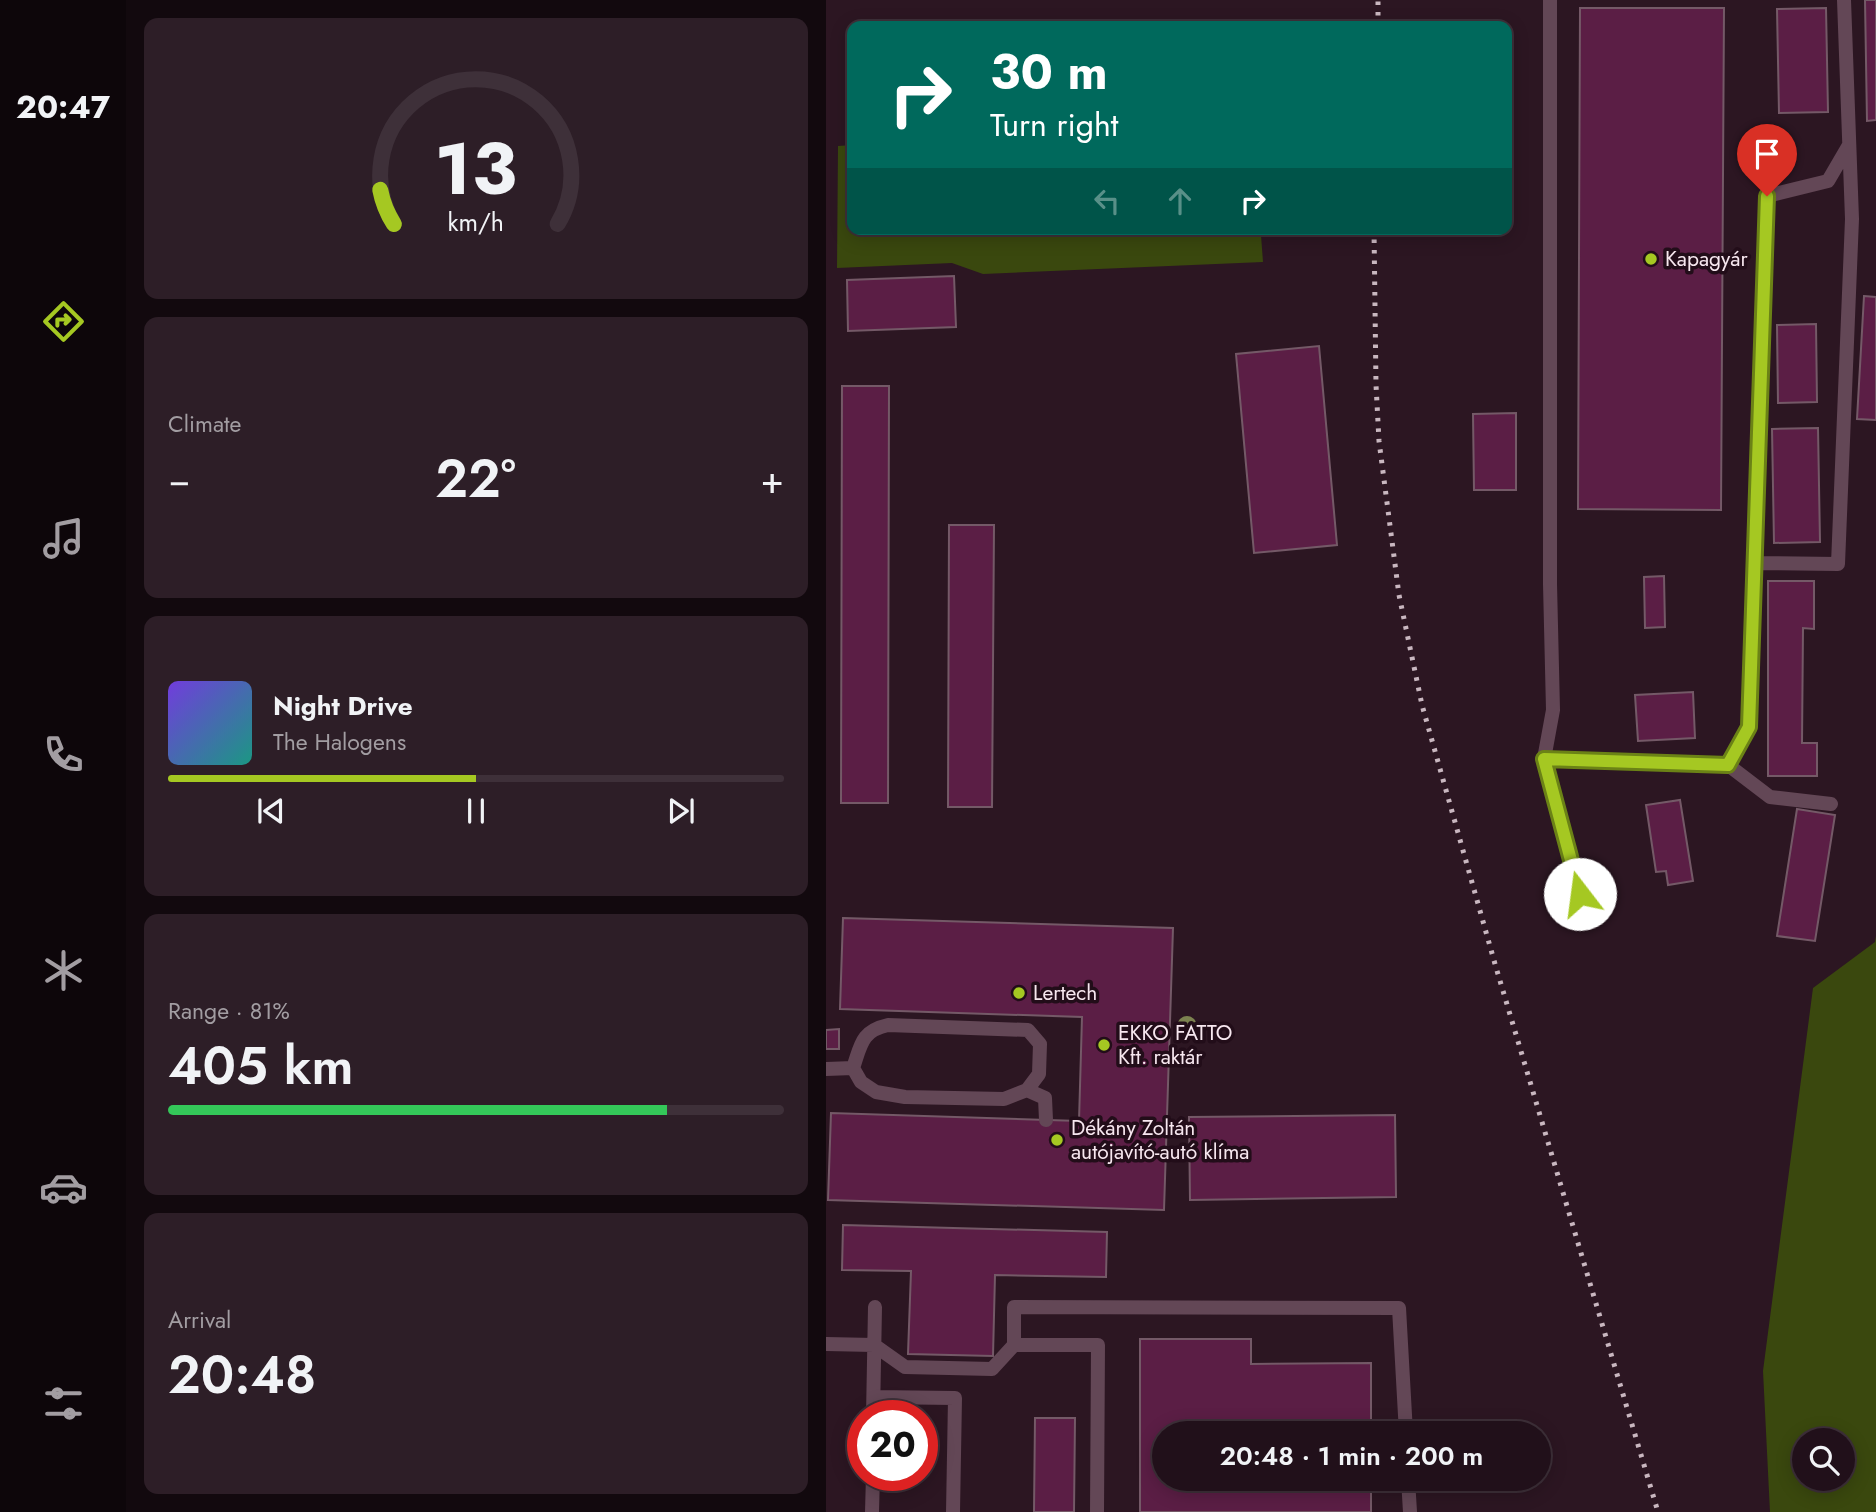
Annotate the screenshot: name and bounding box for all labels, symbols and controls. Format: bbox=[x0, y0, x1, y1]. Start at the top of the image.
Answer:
text: 30 m bbox=[990, 37, 1108, 107]
icon: right bbox=[875, 49, 966, 140]
text: 20:47 bbox=[16, 84, 110, 130]
text: Turn right bbox=[990, 102, 1119, 148]
text: 13 bbox=[435, 117, 517, 222]
pin bbox=[1737, 124, 1797, 196]
icon: arrive bbox=[1748, 135, 1786, 173]
icon: left bbox=[1088, 182, 1126, 220]
icon: ahead bbox=[1161, 182, 1199, 220]
icon: right bbox=[1234, 182, 1272, 220]
text: km/h bbox=[448, 204, 504, 240]
place label: Kapagyár bbox=[1665, 244, 1748, 274]
marker: Kapagyár bbox=[1643, 251, 1659, 267]
icon: directions bbox=[39, 297, 88, 346]
text: Climate bbox=[168, 407, 241, 441]
text: 22° bbox=[435, 441, 516, 517]
text: − bbox=[168, 452, 190, 507]
text: + bbox=[761, 452, 784, 507]
icon: music bbox=[39, 514, 88, 563]
text: Night Drive bbox=[273, 687, 413, 725]
text: The Halogens bbox=[273, 725, 406, 759]
icon: phone bbox=[39, 730, 88, 779]
icon: previous bbox=[252, 792, 290, 830]
icon: pause bbox=[457, 792, 495, 830]
icon: next bbox=[662, 792, 700, 830]
position arrow bbox=[1543, 857, 1617, 931]
icon: climate bbox=[39, 946, 88, 995]
place label: Lertech bbox=[1033, 978, 1097, 1008]
marker: Lertech bbox=[1011, 985, 1027, 1001]
text: Range · 81% bbox=[168, 994, 290, 1028]
place label: EKKO FATTO Kft. raktár bbox=[1118, 1018, 1232, 1072]
text: 405 km bbox=[168, 1028, 353, 1104]
marker: EKKO FATTO Kft. raktár bbox=[1096, 1037, 1112, 1053]
place label: Dékány Zoltán autójavító-autó klíma bbox=[1071, 1113, 1249, 1167]
marker: Dékány Zoltán autójavító-autó klíma bbox=[1049, 1132, 1065, 1148]
icon: car bbox=[39, 1163, 88, 1212]
text: Arrival bbox=[168, 1303, 231, 1337]
text: 20:48 bbox=[168, 1337, 316, 1413]
icon: filters bbox=[39, 1379, 88, 1428]
speed limit sign: 20 bbox=[847, 1400, 938, 1491]
map controls bbox=[1792, 1428, 1855, 1491]
button: search bbox=[1792, 1428, 1855, 1491]
text: 20:48 · 1 min · 200 m bbox=[1220, 1437, 1483, 1475]

